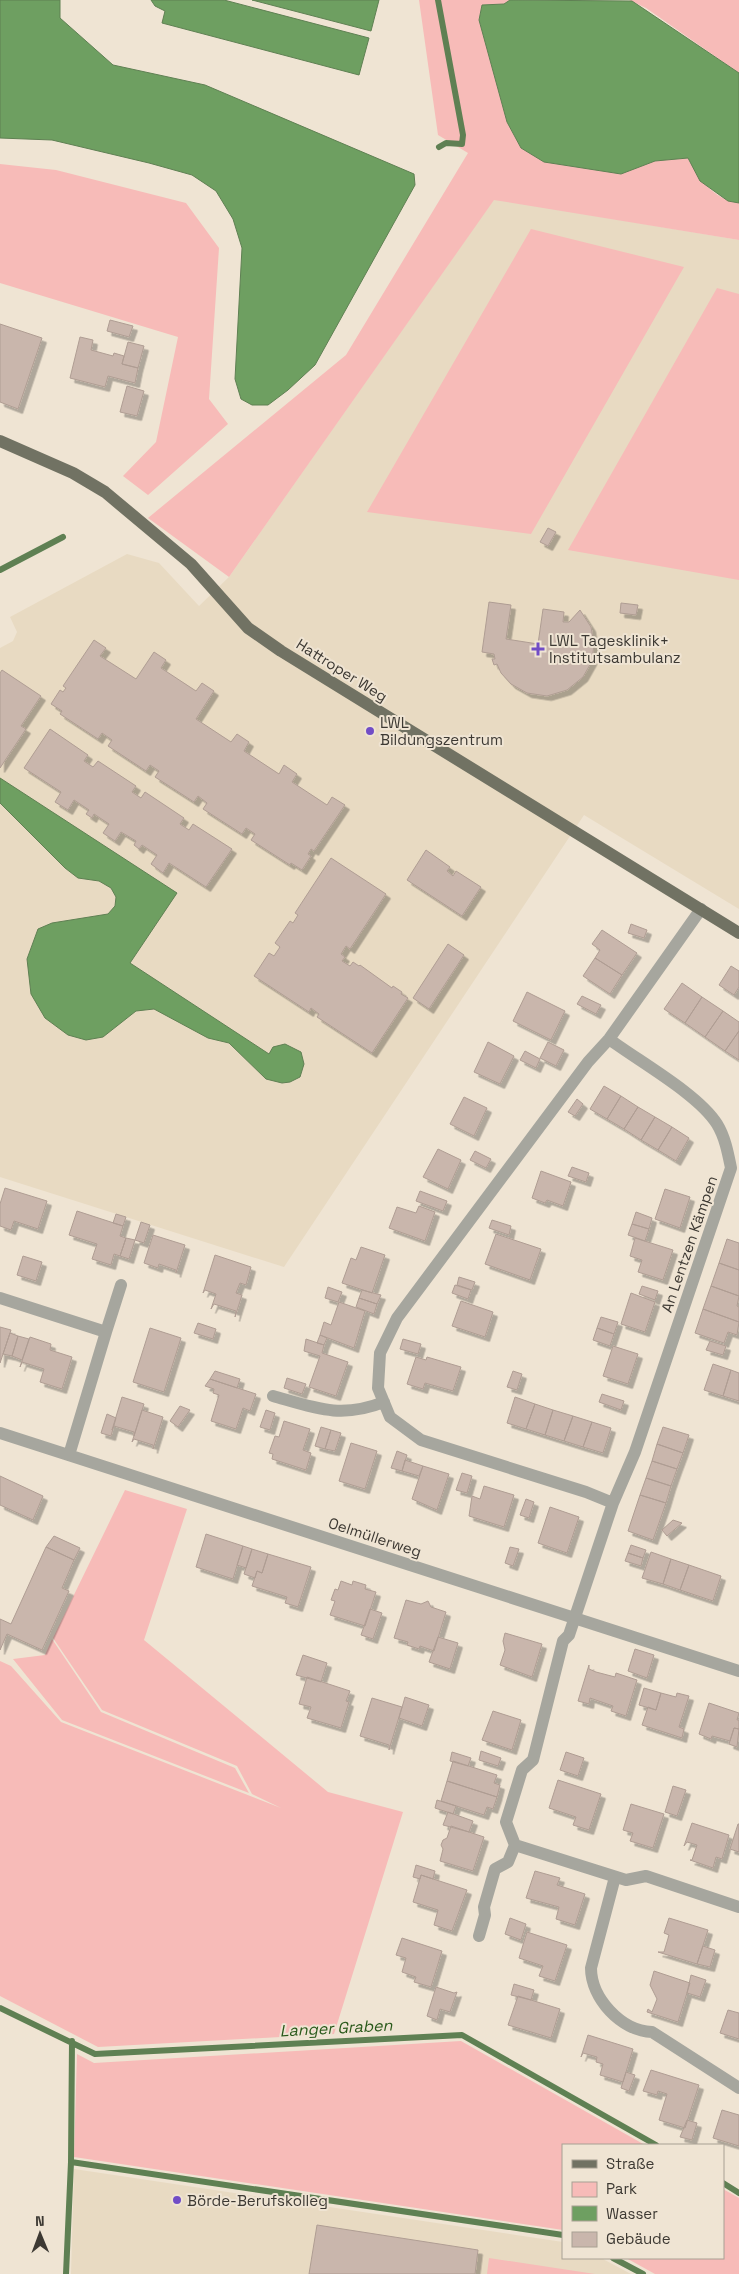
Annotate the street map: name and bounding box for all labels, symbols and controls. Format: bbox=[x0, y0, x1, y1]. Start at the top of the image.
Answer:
place label: LWL Tagesklinik+ Institutsambulanz bbox=[549, 631, 681, 667]
street label: Hattroper Weg bbox=[293, 634, 391, 706]
marker: LWL Tagesklinik+ Institutsambulanz bbox=[531, 642, 545, 656]
place label: LWL Bildungszentrum bbox=[380, 713, 503, 749]
marker: LWL Bildungszentrum bbox=[364, 725, 376, 737]
street label: An Lentzen Kämpen bbox=[657, 1173, 721, 1315]
street label: Oelmüllerweg bbox=[326, 1513, 424, 1561]
water label: Langer Graben bbox=[279, 2015, 394, 2041]
legend bbox=[562, 2144, 724, 2259]
text: Straße bbox=[606, 2154, 655, 2173]
text: Park bbox=[606, 2179, 637, 2198]
place label: Börde-Berufskolleg bbox=[187, 2191, 328, 2210]
marker: Börde-Berufskolleg bbox=[171, 2194, 183, 2206]
text: Wasser bbox=[606, 2204, 658, 2223]
north arrow bbox=[15, 2209, 65, 2259]
text: N bbox=[35, 2212, 45, 2230]
text: Gebäude bbox=[606, 2229, 671, 2248]

